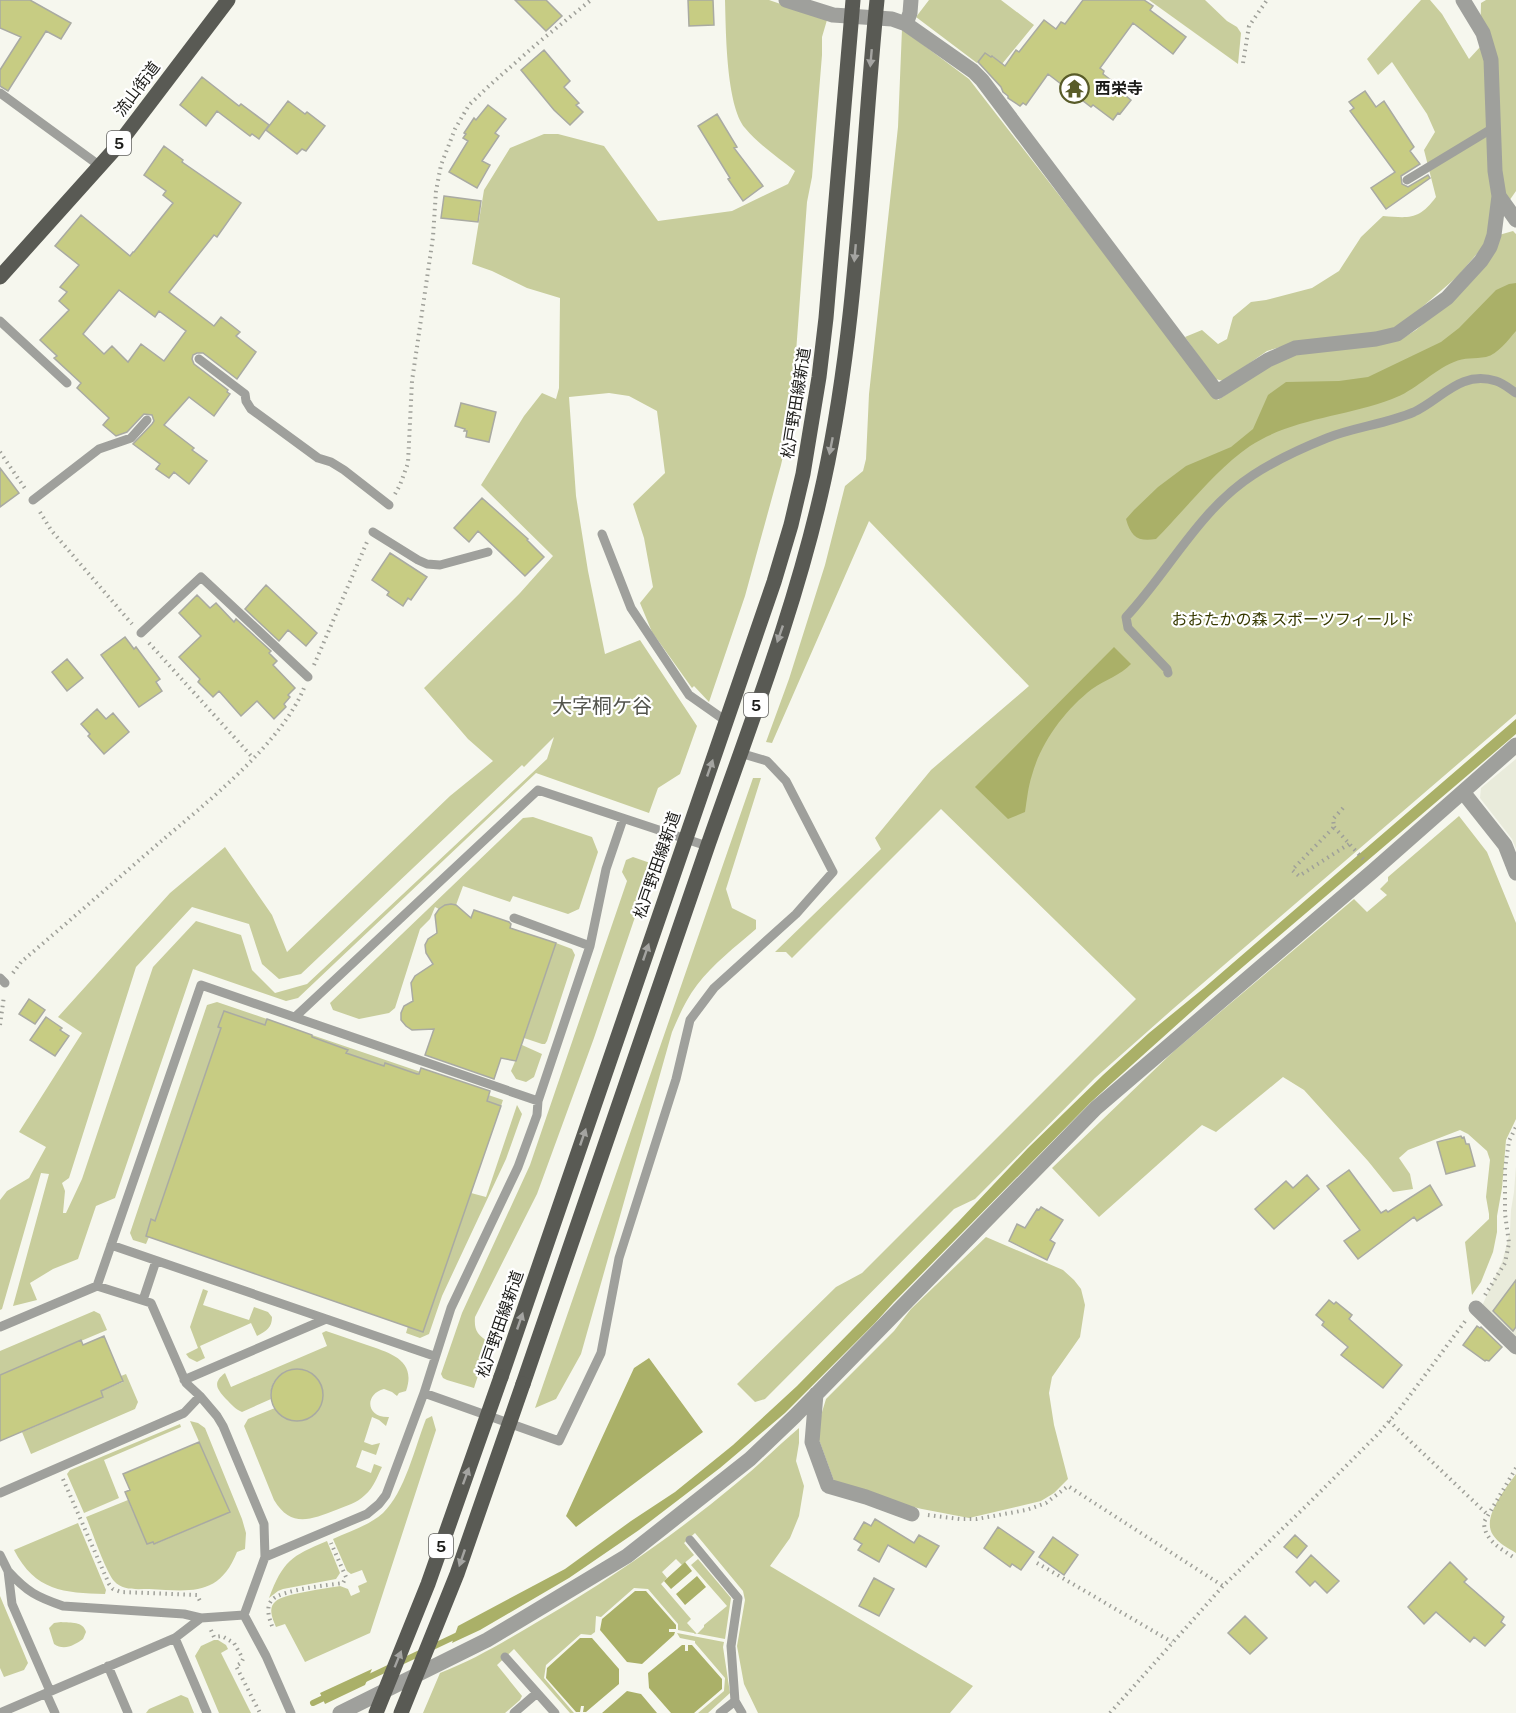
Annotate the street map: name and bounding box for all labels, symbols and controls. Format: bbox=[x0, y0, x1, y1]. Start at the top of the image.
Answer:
one-way arrow bbox=[866, 49, 876, 68]
street label: 流山街道 bbox=[110, 58, 164, 120]
temple icon: 西栄寺 bbox=[1058, 72, 1090, 104]
place label: 西栄寺 bbox=[1095, 79, 1143, 98]
road number: 5 bbox=[107, 131, 131, 155]
one-way arrow bbox=[850, 243, 860, 262]
street label: 松戸野田線新道 bbox=[778, 346, 814, 460]
one-way arrow bbox=[826, 437, 835, 456]
park label: おおたかの森 スポーツフィールド bbox=[1171, 610, 1415, 629]
one-way arrow bbox=[775, 625, 785, 643]
road number: 5 bbox=[744, 693, 768, 717]
district label: 大字桐ケ谷 bbox=[552, 694, 652, 718]
one-way arrow bbox=[705, 759, 715, 777]
street label: 松戸野田線新道 bbox=[630, 809, 684, 921]
one-way arrow bbox=[642, 943, 652, 961]
one-way arrow bbox=[579, 1128, 589, 1146]
street label: 松戸野田線新道 bbox=[473, 1268, 527, 1380]
one-way arrow bbox=[516, 1312, 526, 1330]
one-way arrow bbox=[461, 1467, 471, 1485]
road number: 5 bbox=[429, 1534, 453, 1558]
one-way arrow bbox=[457, 1549, 466, 1567]
one-way arrow bbox=[393, 1649, 403, 1667]

